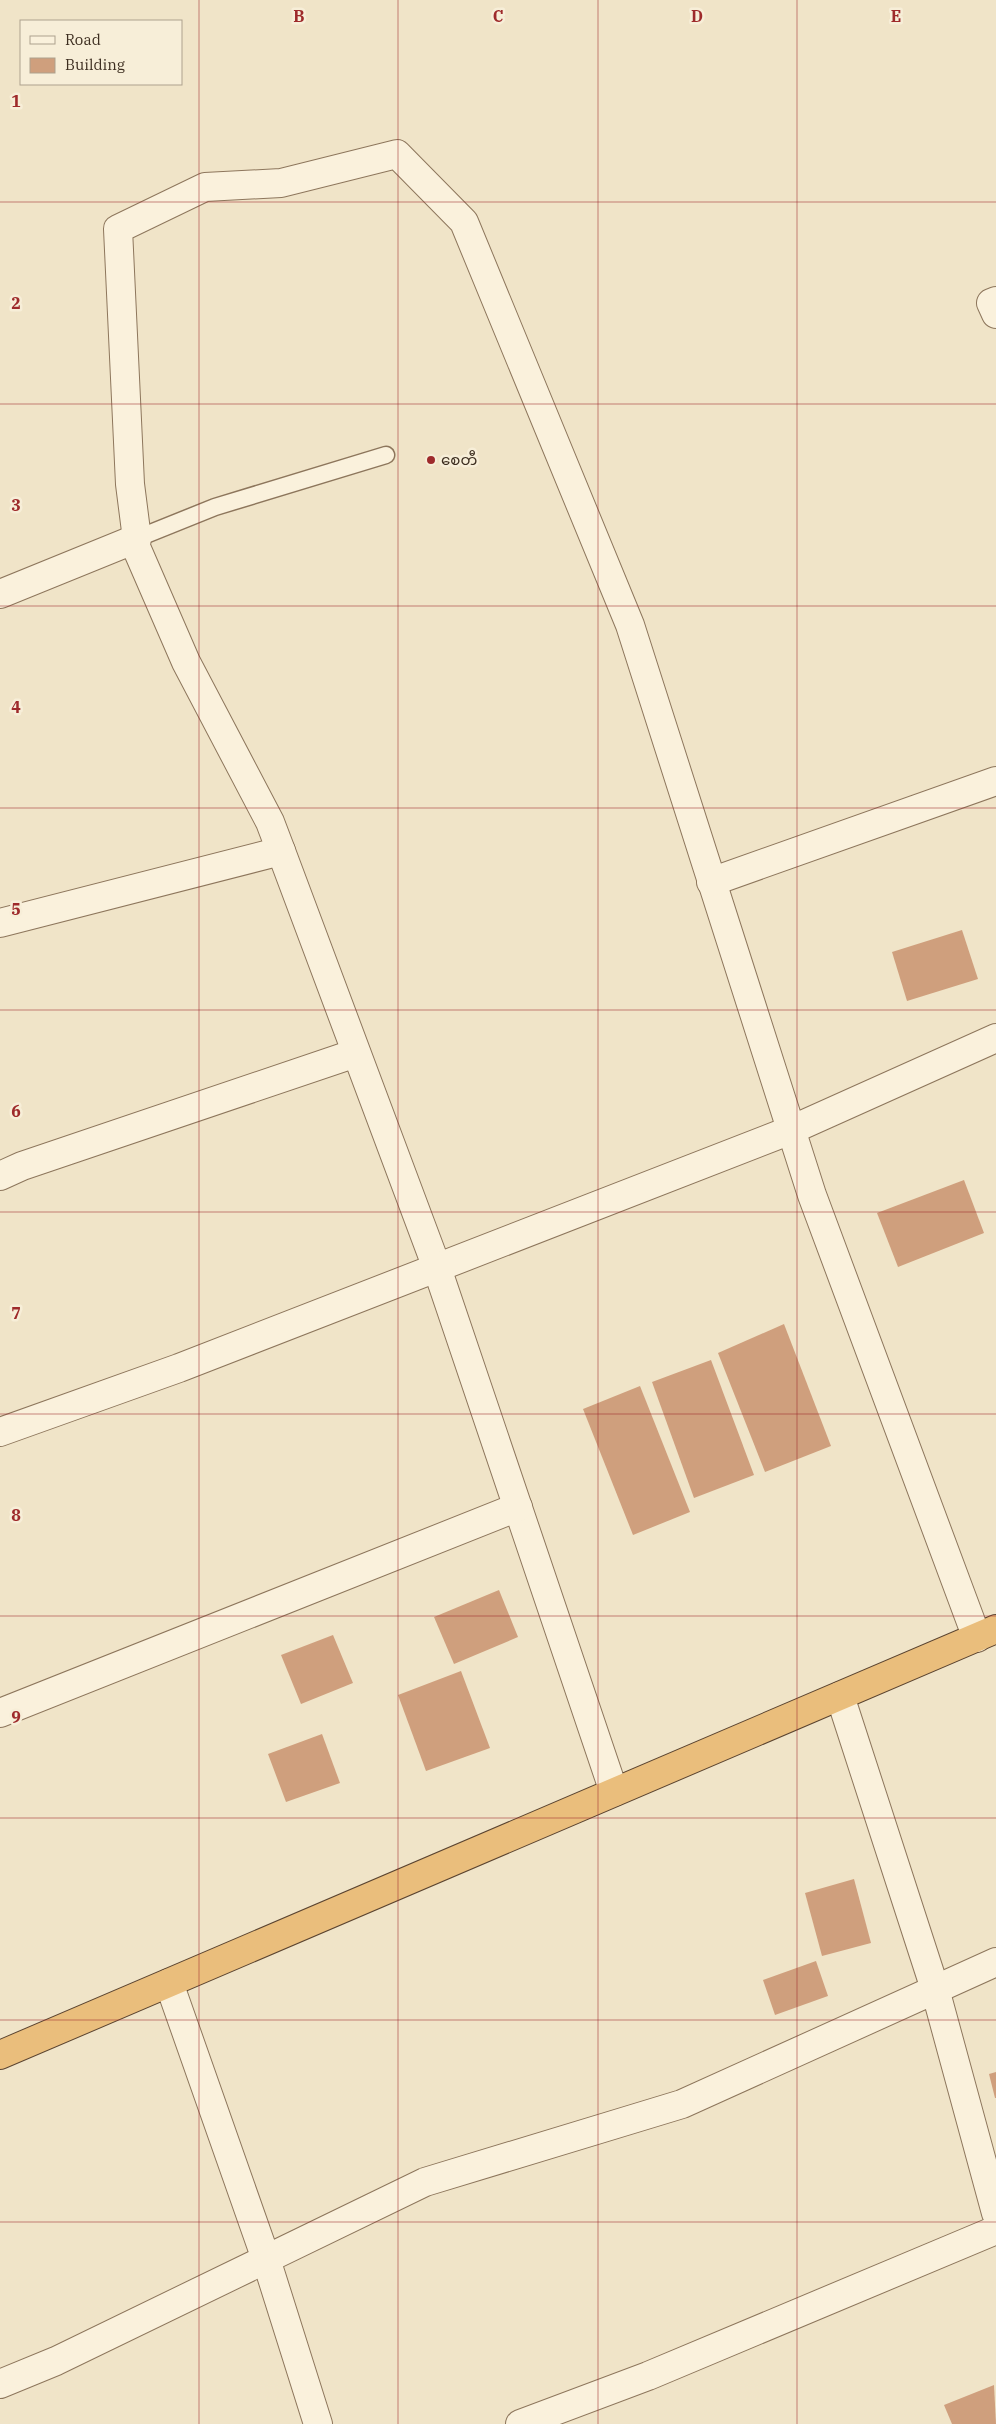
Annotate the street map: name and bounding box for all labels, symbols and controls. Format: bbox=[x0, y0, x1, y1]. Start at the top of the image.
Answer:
text: B bbox=[293, 6, 305, 26]
text: C bbox=[493, 6, 503, 26]
text: D bbox=[691, 6, 703, 26]
text: E bbox=[891, 6, 901, 26]
legend bbox=[20, 20, 182, 85]
text: Road bbox=[65, 30, 101, 49]
text: Building bbox=[65, 55, 125, 74]
text: 1 bbox=[11, 91, 21, 111]
text: 2 bbox=[11, 293, 21, 313]
place label: စေတီ bbox=[441, 450, 477, 469]
marker: စေတီ bbox=[425, 454, 437, 466]
text: 3 bbox=[11, 495, 21, 515]
text: 4 bbox=[11, 697, 21, 717]
text: 5 bbox=[11, 899, 21, 919]
text: 6 bbox=[11, 1101, 21, 1121]
text: 7 bbox=[11, 1303, 21, 1323]
text: 8 bbox=[11, 1505, 21, 1525]
text: 9 bbox=[11, 1707, 21, 1727]

